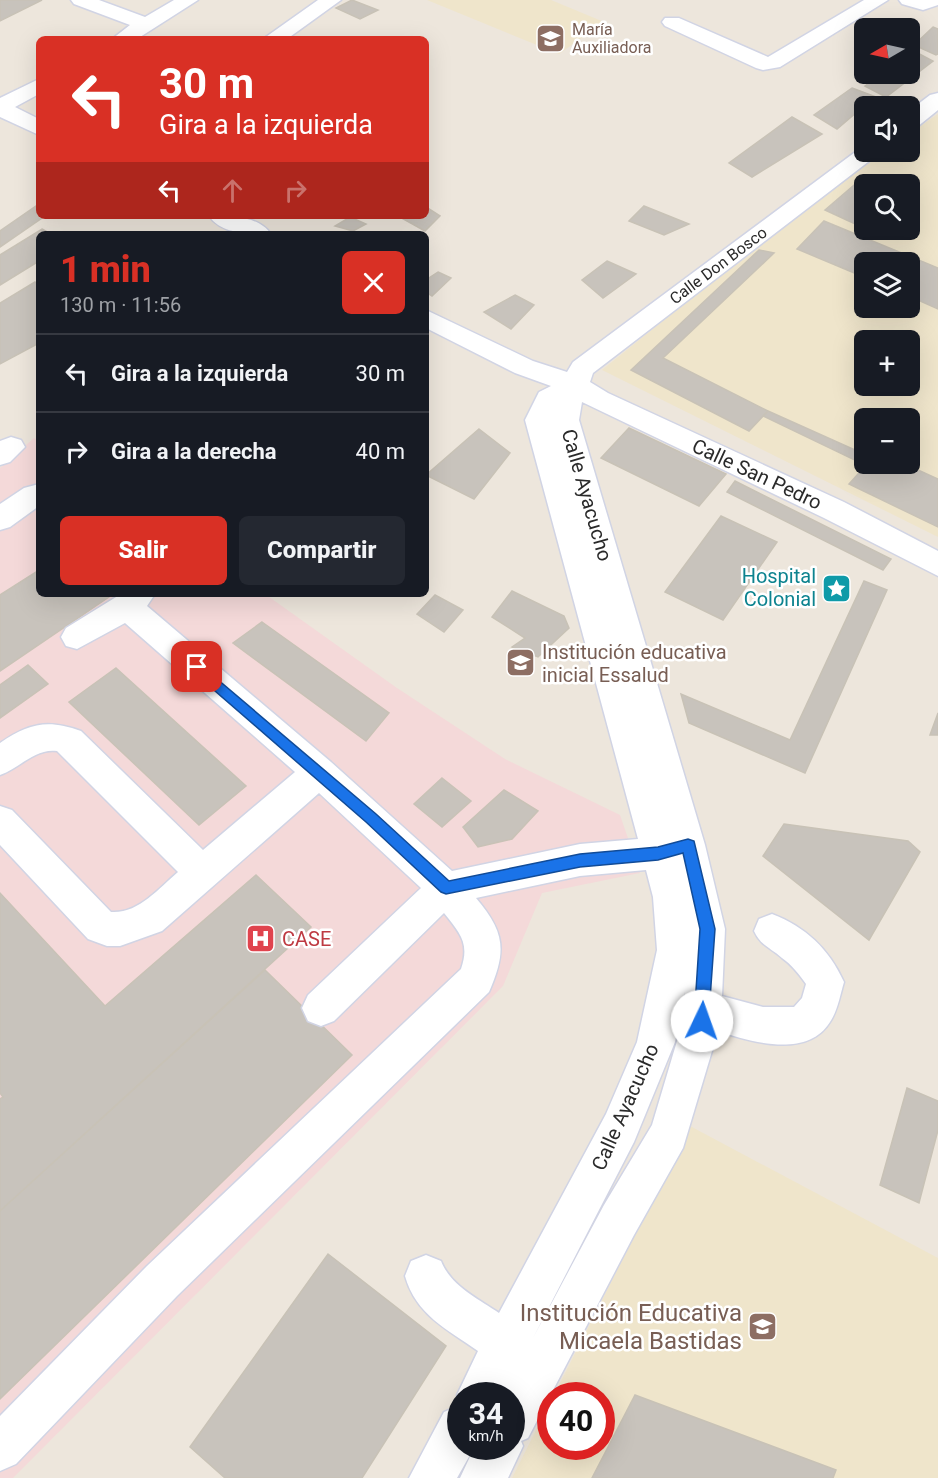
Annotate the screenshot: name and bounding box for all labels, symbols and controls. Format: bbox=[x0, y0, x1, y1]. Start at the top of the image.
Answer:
north arrow bbox=[854, 18, 920, 84]
map controls bbox=[854, 18, 920, 474]
place label: María Auxiliadora bbox=[572, 20, 651, 57]
school or university icon: María Auxiliadora bbox=[535, 22, 567, 54]
text: 30 m bbox=[159, 59, 254, 108]
icon: left bbox=[60, 60, 138, 138]
button: sound bbox=[854, 96, 920, 162]
text: Gira a la izquierda bbox=[159, 109, 373, 141]
icon: left bbox=[153, 174, 186, 207]
icon: ahead bbox=[216, 174, 249, 207]
icon: right bbox=[279, 174, 312, 207]
button: search bbox=[854, 174, 920, 240]
street label: Calle Don Bosco bbox=[666, 223, 771, 308]
text: 1 min bbox=[60, 249, 151, 291]
button: close bbox=[342, 251, 405, 314]
button: layers bbox=[854, 252, 920, 318]
text: 130 m · 11:56 bbox=[60, 293, 181, 317]
button: + bbox=[854, 330, 920, 396]
icon: left bbox=[60, 357, 93, 390]
text: Gira a la izquierda bbox=[111, 361, 288, 386]
text: 30 m bbox=[356, 361, 405, 386]
button: − bbox=[854, 408, 920, 474]
street label: Calle Ayacucho bbox=[557, 426, 617, 564]
street label: Calle San Pedro bbox=[688, 433, 826, 515]
icon: right bbox=[60, 435, 93, 468]
text: Gira a la derecha bbox=[111, 439, 277, 464]
text: 40 m bbox=[356, 439, 405, 464]
button: Salir bbox=[60, 516, 227, 585]
button: Compartir bbox=[239, 516, 405, 585]
place label: Hospital Colonial bbox=[742, 564, 816, 611]
place icon: Hospital Colonial bbox=[821, 572, 853, 604]
place label: Institución educativa inicial Essalud bbox=[542, 640, 727, 687]
pin bbox=[171, 641, 222, 692]
school or university icon: Institución educativa inicial Essalud bbox=[505, 647, 537, 679]
icon: arrive bbox=[180, 650, 213, 683]
hospital icon: CASE bbox=[245, 923, 277, 955]
place label: CASE bbox=[282, 927, 331, 951]
position arrow bbox=[670, 989, 734, 1053]
street label: Calle Ayacucho bbox=[586, 1040, 664, 1174]
place label: Institución Educativa Micaela Bastidas bbox=[520, 1299, 742, 1355]
school or university icon: Institución Educativa Micaela Bastidas bbox=[747, 1311, 779, 1343]
speed limit sign: 40 bbox=[537, 1382, 615, 1460]
text: 34 bbox=[469, 1396, 503, 1431]
text: km/h bbox=[468, 1427, 504, 1445]

